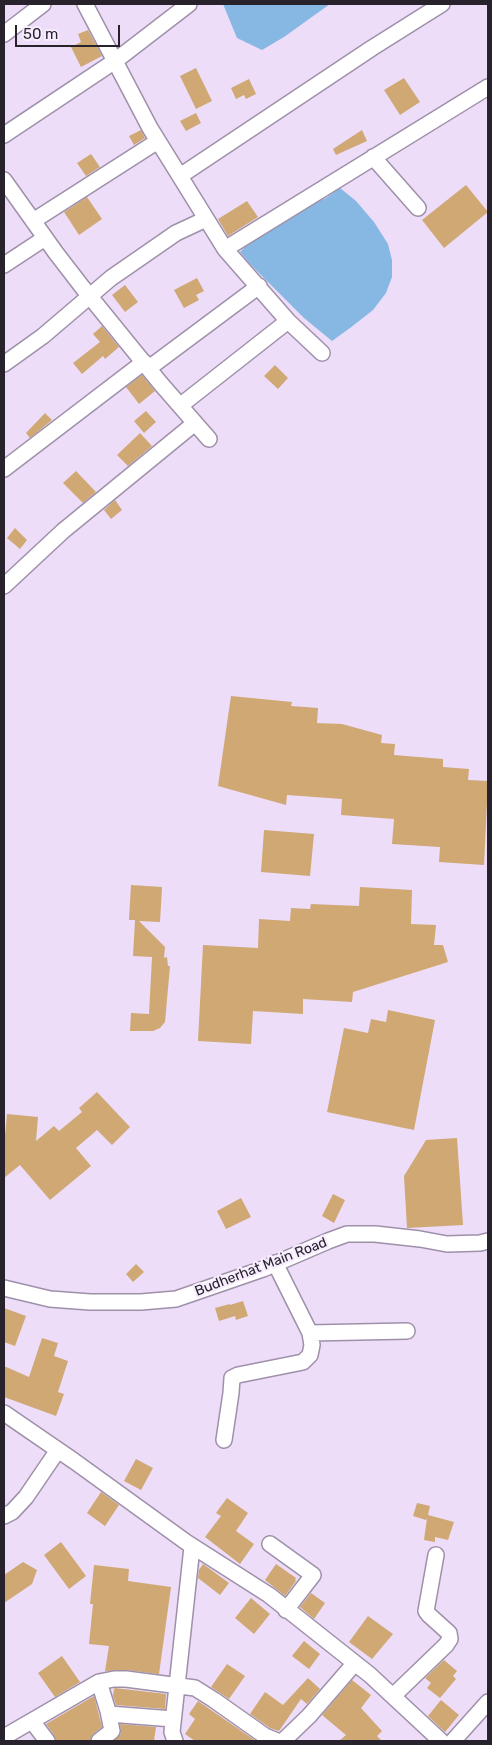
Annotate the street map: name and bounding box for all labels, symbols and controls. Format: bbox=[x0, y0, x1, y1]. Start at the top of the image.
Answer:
scale bar bbox=[18, 15, 122, 47]
text: 50 m bbox=[23, 25, 58, 43]
street label: Budherhat Main Road bbox=[193, 1234, 329, 1300]

